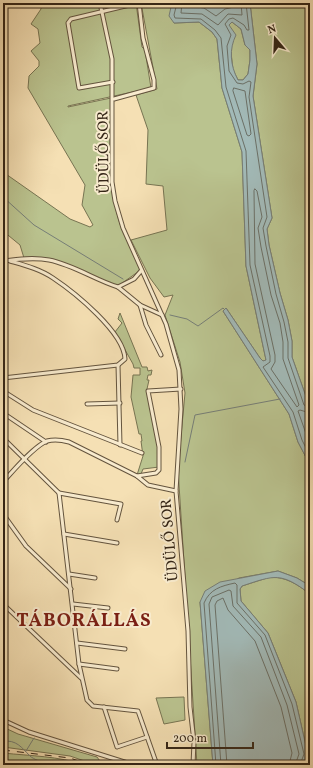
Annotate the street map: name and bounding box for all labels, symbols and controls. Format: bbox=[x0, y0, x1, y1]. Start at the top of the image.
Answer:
north arrow bbox=[255, 18, 295, 58]
text: N bbox=[266, 22, 278, 38]
street label: ÜDÜLŐ SOR bbox=[93, 110, 116, 194]
street label: ÜDÜLŐ SOR bbox=[156, 498, 185, 582]
district label: TÁBORÁLLÁS bbox=[16, 608, 152, 634]
scale bar bbox=[167, 724, 253, 750]
text: 200 m bbox=[173, 731, 207, 747]

